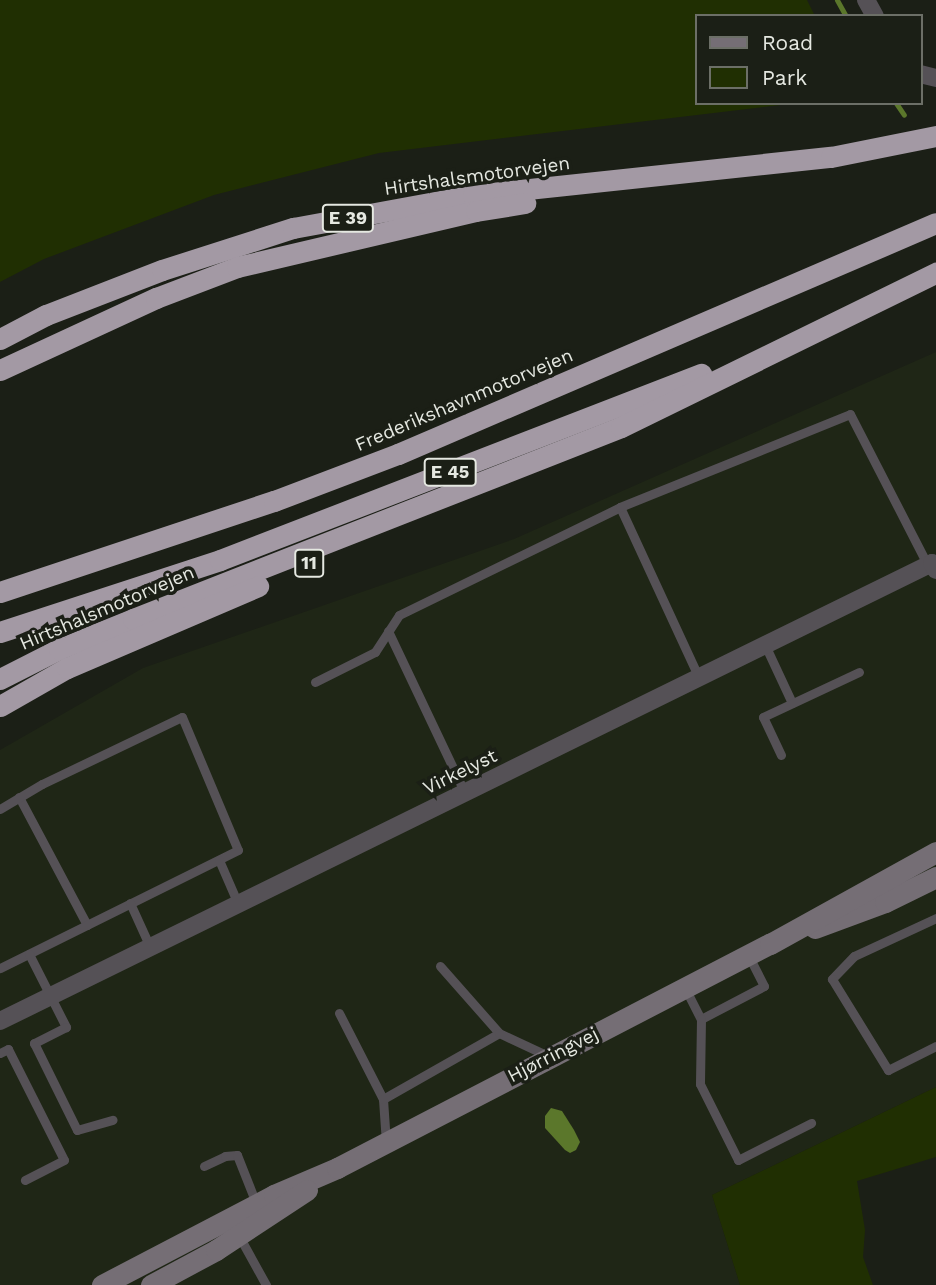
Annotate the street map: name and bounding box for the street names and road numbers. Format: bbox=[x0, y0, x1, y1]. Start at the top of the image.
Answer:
street label: Hirtshalsmotorvejen bbox=[383, 152, 571, 200]
road number: E 39 bbox=[322, 204, 374, 232]
street label: Frederikshavnmotorvejen bbox=[352, 344, 576, 456]
road number: E 45 bbox=[422, 458, 478, 486]
road number: 11 bbox=[293, 548, 325, 578]
street label: Hirtshalsmotorvejen bbox=[16, 561, 198, 655]
street label: Virkelyst bbox=[419, 744, 501, 800]
street label: Hjørringvej bbox=[504, 1022, 602, 1088]

